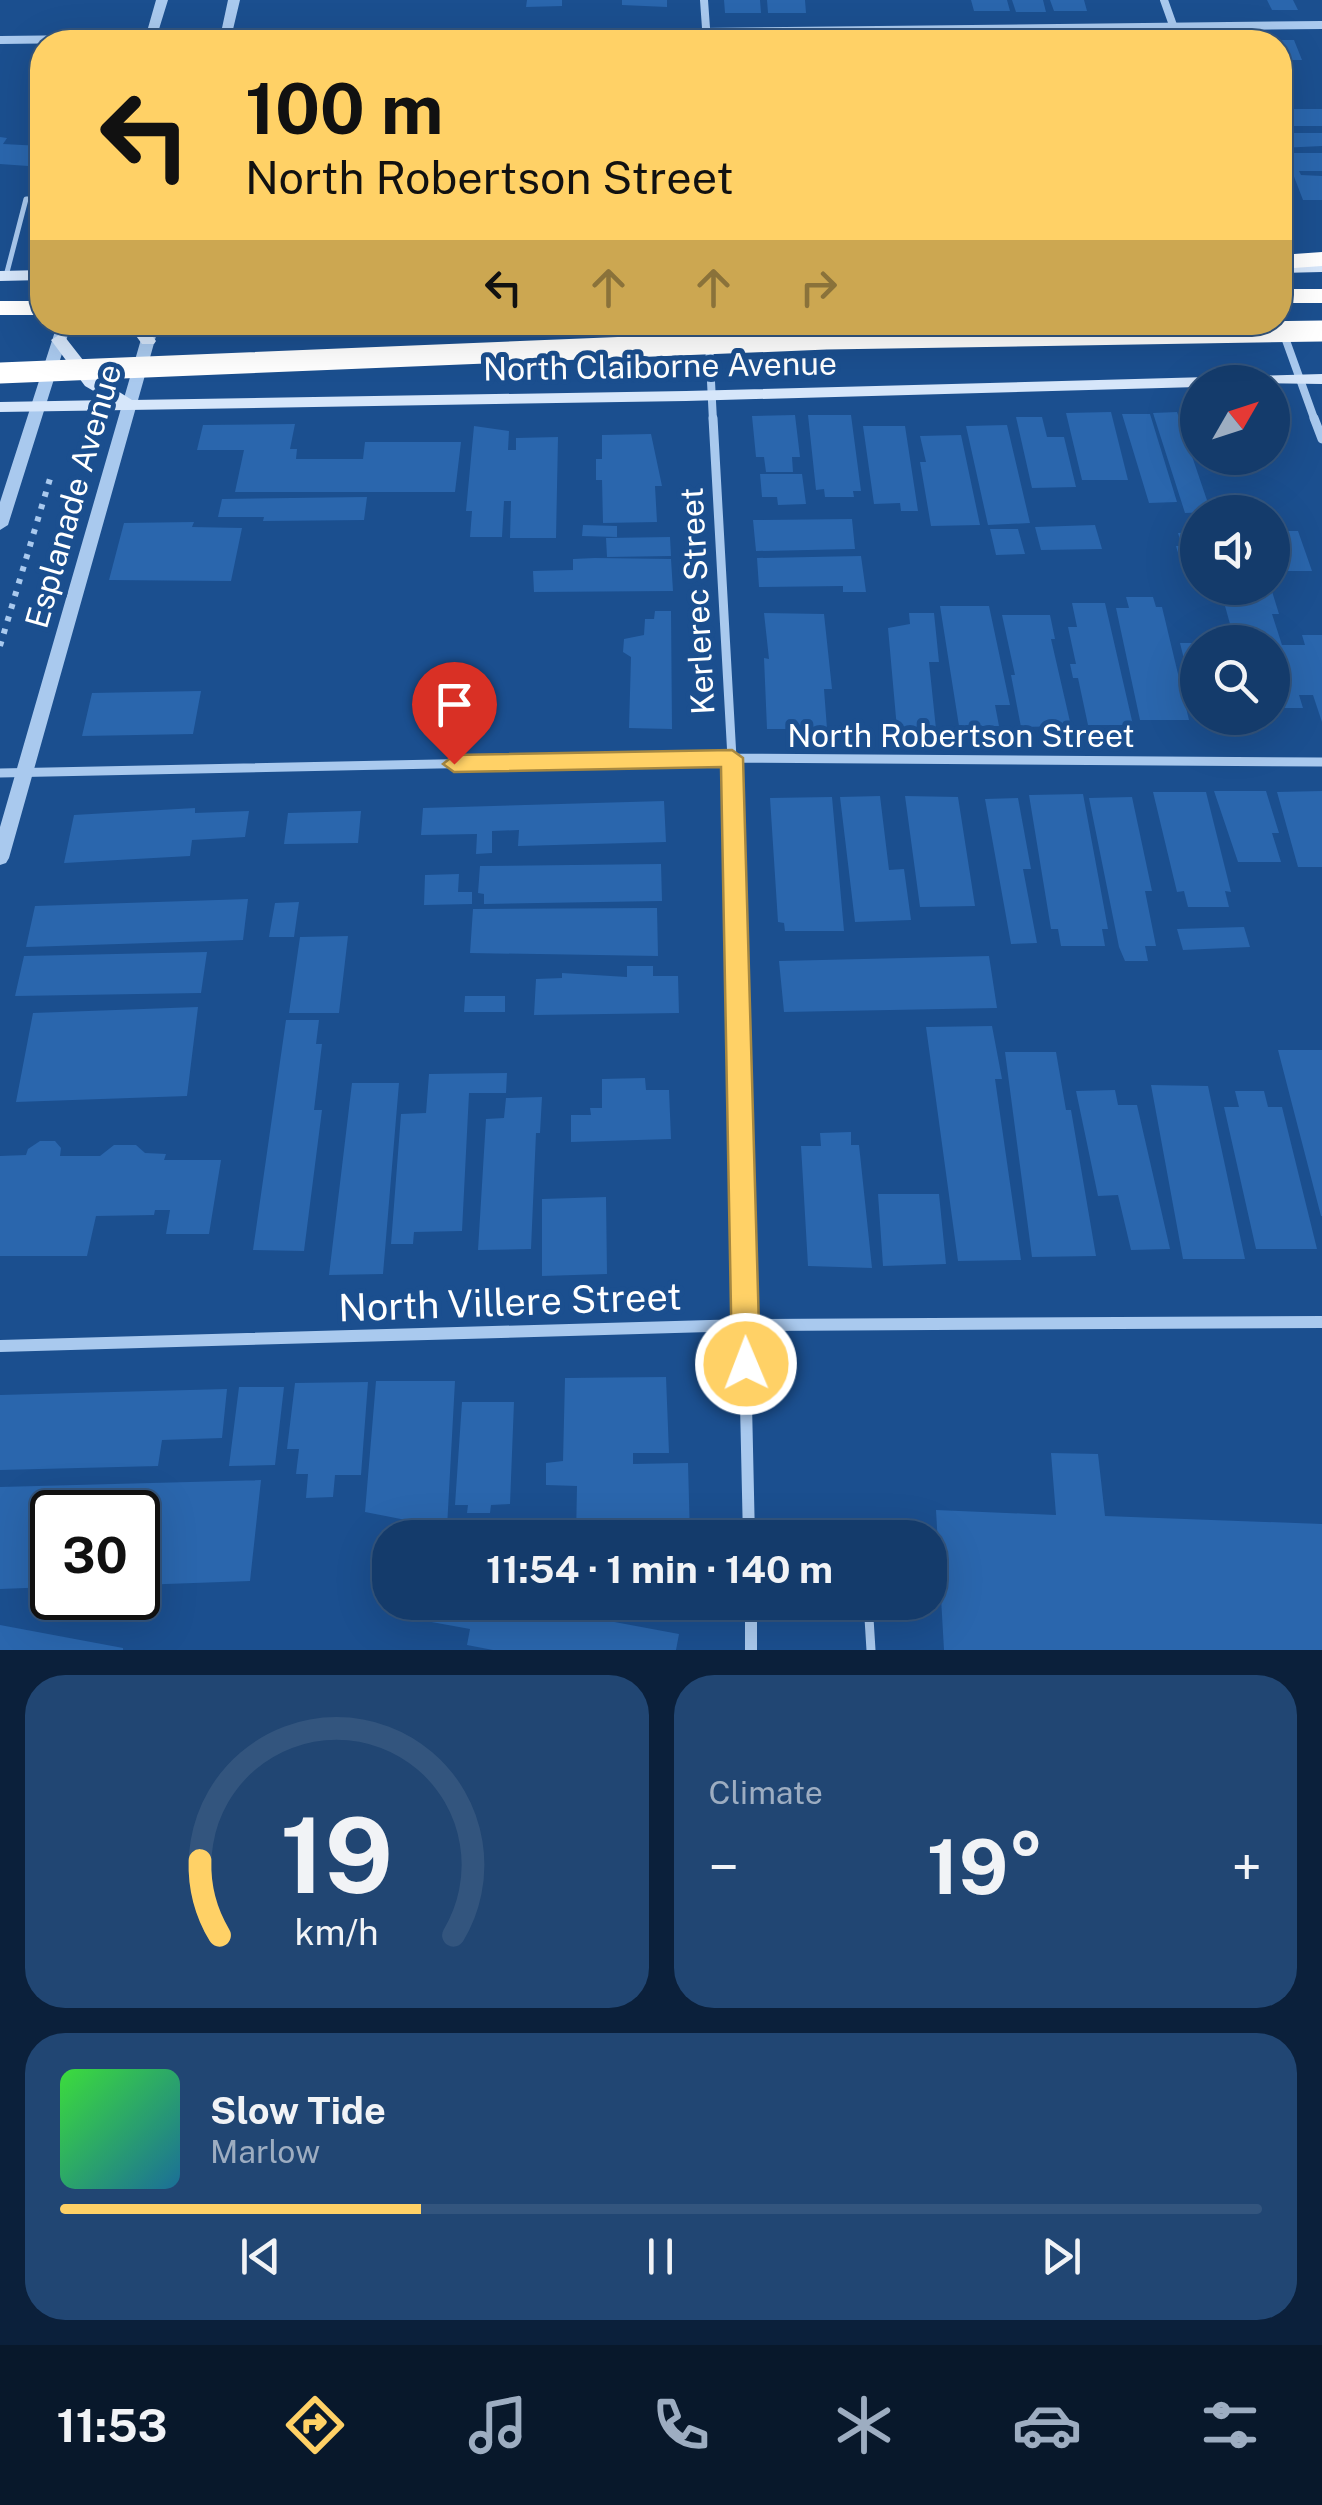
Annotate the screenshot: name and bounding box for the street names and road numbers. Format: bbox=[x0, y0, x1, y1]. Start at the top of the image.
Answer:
street label: North Claiborne Avenue bbox=[483, 344, 837, 388]
street label: Esplanade Avenue bbox=[18, 360, 128, 632]
street label: Kerlerec Street bbox=[673, 486, 721, 716]
street label: North Robertson Street bbox=[787, 717, 1135, 754]
street label: North Villere Street bbox=[338, 1274, 682, 1330]

